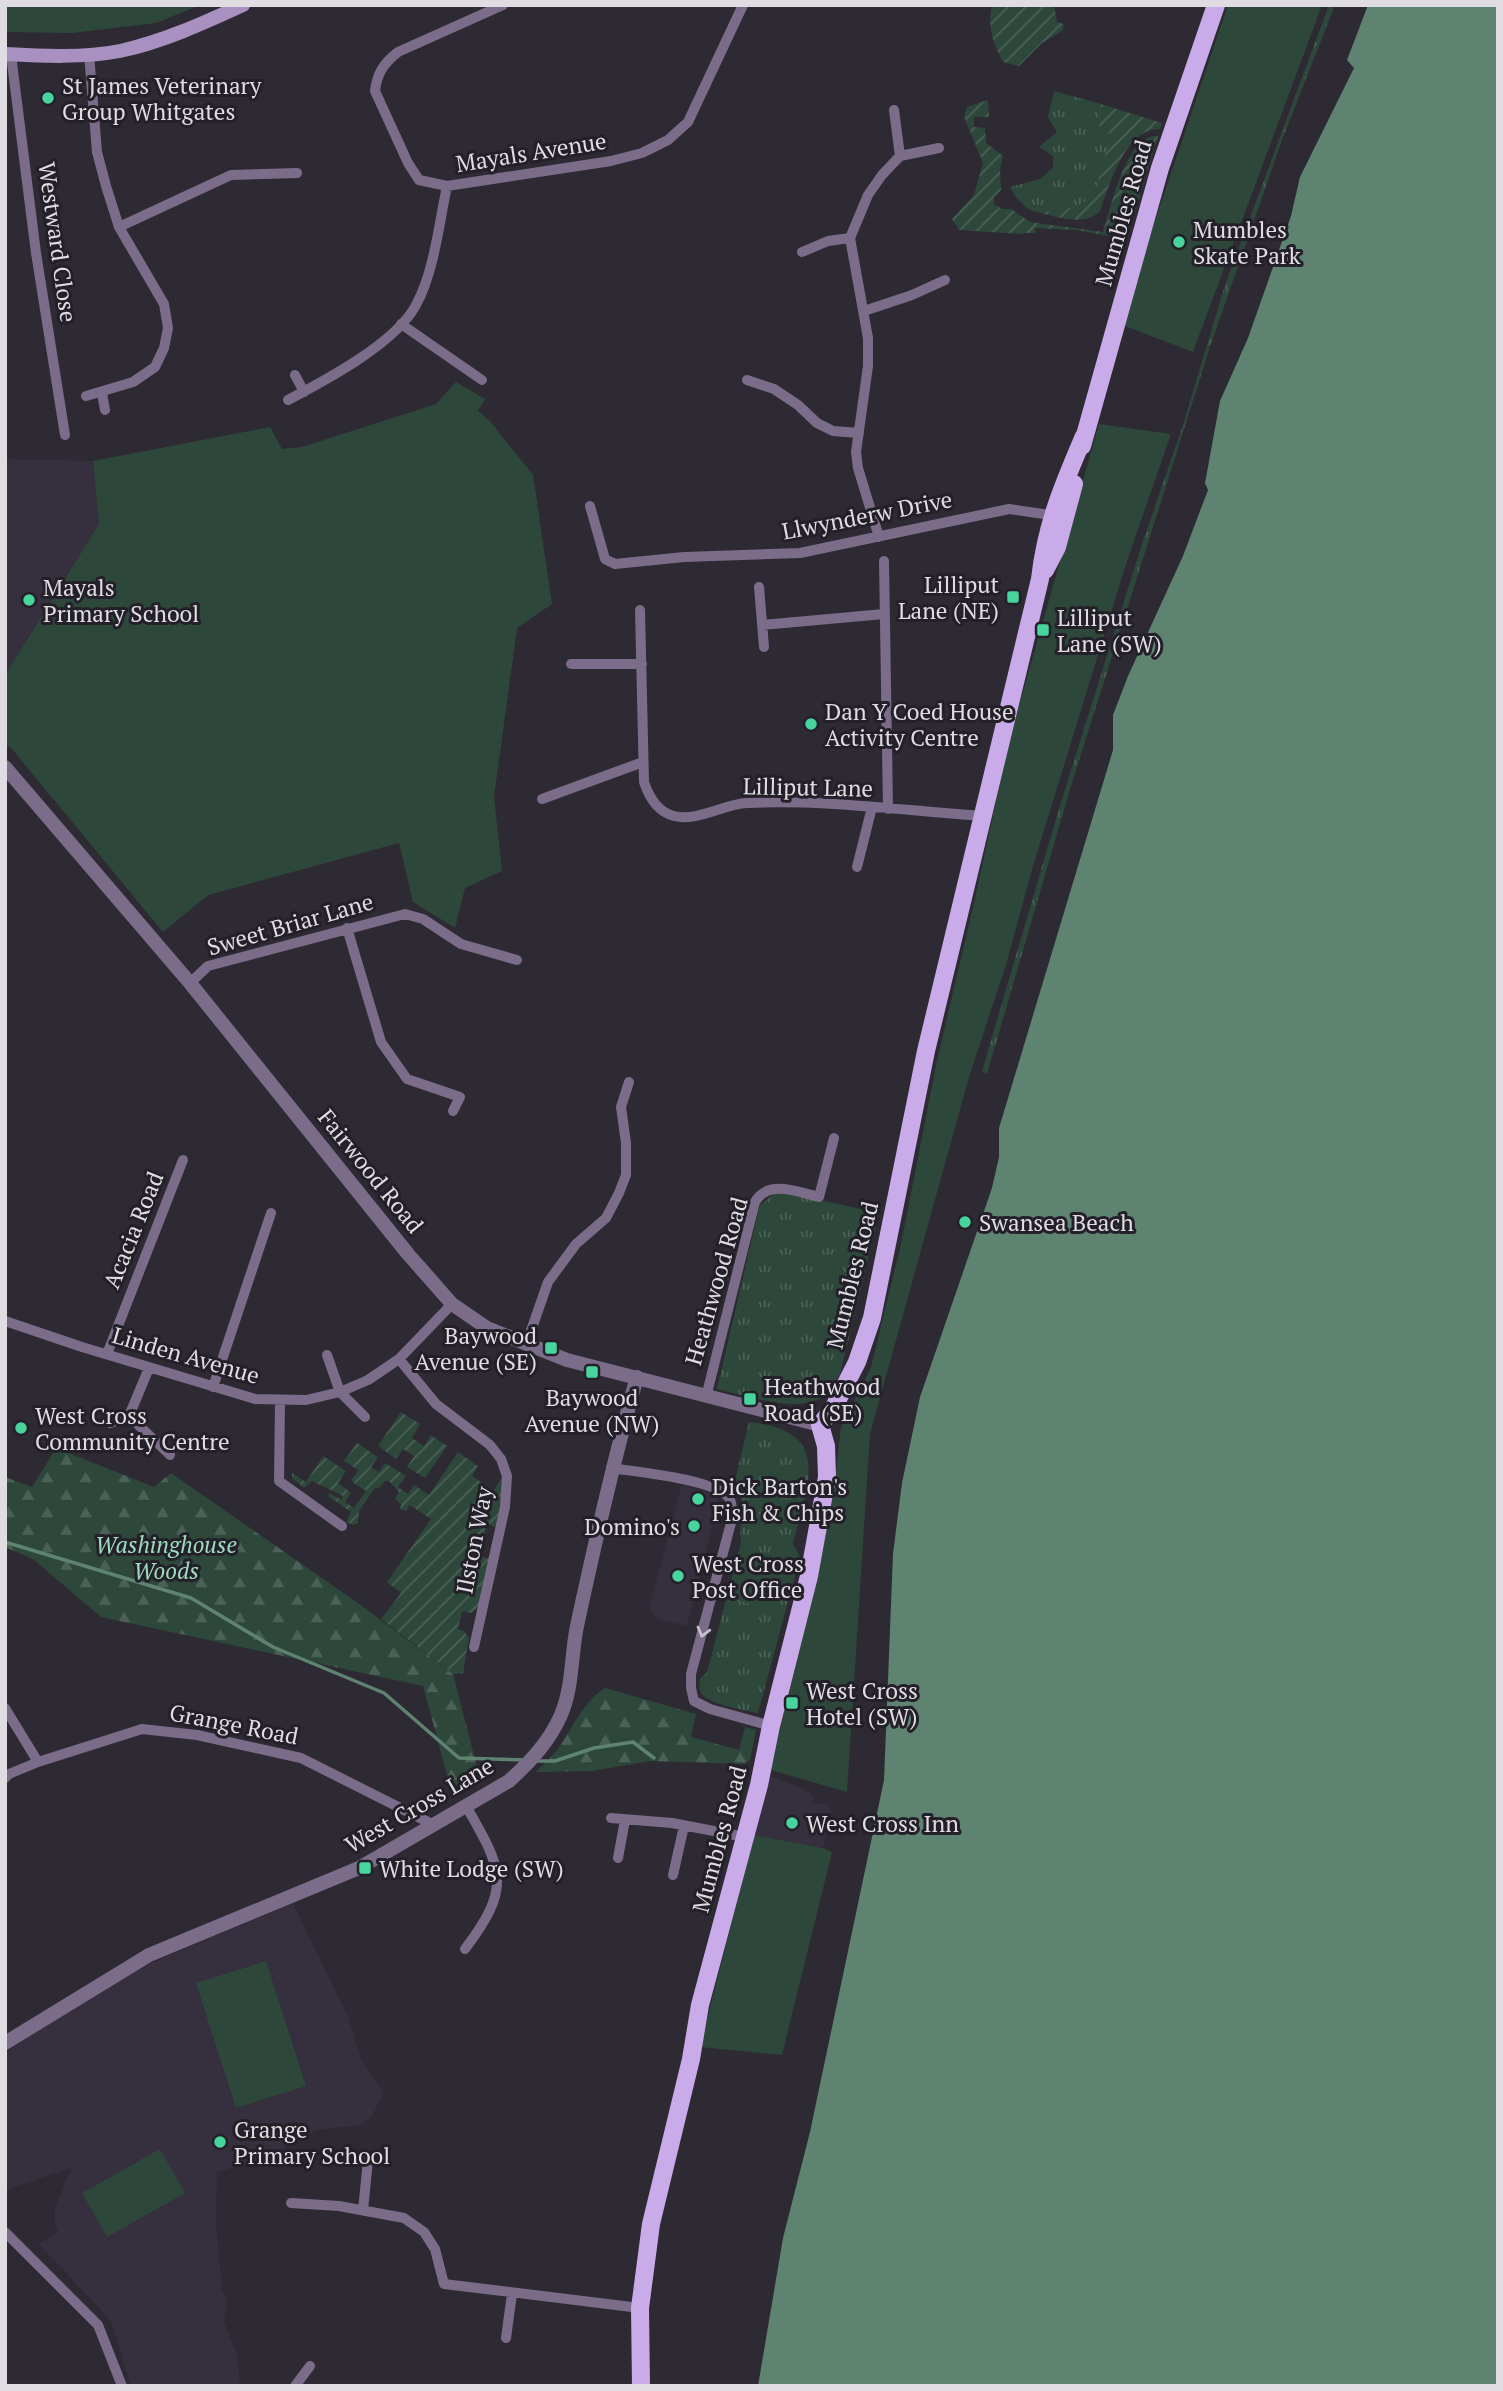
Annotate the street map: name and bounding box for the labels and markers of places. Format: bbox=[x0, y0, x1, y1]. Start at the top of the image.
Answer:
place label: St James Veterinary Group Whitgates bbox=[62, 70, 262, 127]
marker: St James Veterinary Group Whitgates bbox=[40, 90, 56, 106]
place label: Mumbles Skate Park bbox=[1193, 214, 1301, 271]
marker: Mumbles Skate Park bbox=[1171, 234, 1187, 250]
place label: Lilliput Lane (NE) bbox=[898, 569, 999, 626]
place label: Mayals Primary School bbox=[43, 572, 199, 629]
marker: Lilliput Lane (NE) bbox=[1005, 589, 1021, 605]
marker: Mayals Primary School bbox=[21, 592, 37, 608]
place label: Lilliput Lane (SW) bbox=[1057, 602, 1162, 659]
marker: Lilliput Lane (SW) bbox=[1035, 622, 1051, 638]
place label: Dan Y Coed House Activity Centre bbox=[825, 696, 1014, 753]
marker: Dan Y Coed House Activity Centre bbox=[803, 716, 819, 732]
place label: Swansea Beach bbox=[979, 1207, 1134, 1238]
marker: Swansea Beach bbox=[957, 1214, 973, 1230]
place label: Baywood Avenue (SE) bbox=[415, 1320, 537, 1377]
marker: Baywood Avenue (SE) bbox=[543, 1340, 559, 1356]
marker: Baywood Avenue (NW) bbox=[584, 1364, 600, 1380]
place label: Heathwood Road (SE) bbox=[764, 1371, 881, 1428]
place label: Baywood Avenue (NW) bbox=[525, 1382, 660, 1439]
marker: Heathwood Road (SE) bbox=[742, 1391, 758, 1407]
place label: West Cross Community Centre bbox=[35, 1400, 230, 1457]
marker: West Cross Community Centre bbox=[13, 1420, 29, 1436]
place label: Dick Barton's Fish & Chips bbox=[712, 1471, 847, 1528]
marker: Dick Barton's Fish & Chips bbox=[690, 1491, 706, 1507]
place label: Domino's bbox=[584, 1511, 680, 1542]
marker: Domino's bbox=[686, 1518, 702, 1534]
place label: West Cross Post Office bbox=[692, 1548, 804, 1605]
marker: West Cross Post Office bbox=[670, 1568, 686, 1584]
place label: West Cross Hotel (SW) bbox=[806, 1675, 918, 1732]
marker: West Cross Hotel (SW) bbox=[784, 1695, 800, 1711]
place label: West Cross Inn bbox=[806, 1808, 959, 1839]
marker: West Cross Inn bbox=[784, 1815, 800, 1831]
place label: White Lodge (SW) bbox=[379, 1853, 564, 1884]
marker: White Lodge (SW) bbox=[357, 1860, 373, 1876]
place label: Grange Primary School bbox=[234, 2114, 390, 2171]
marker: Grange Primary School bbox=[212, 2134, 228, 2150]

